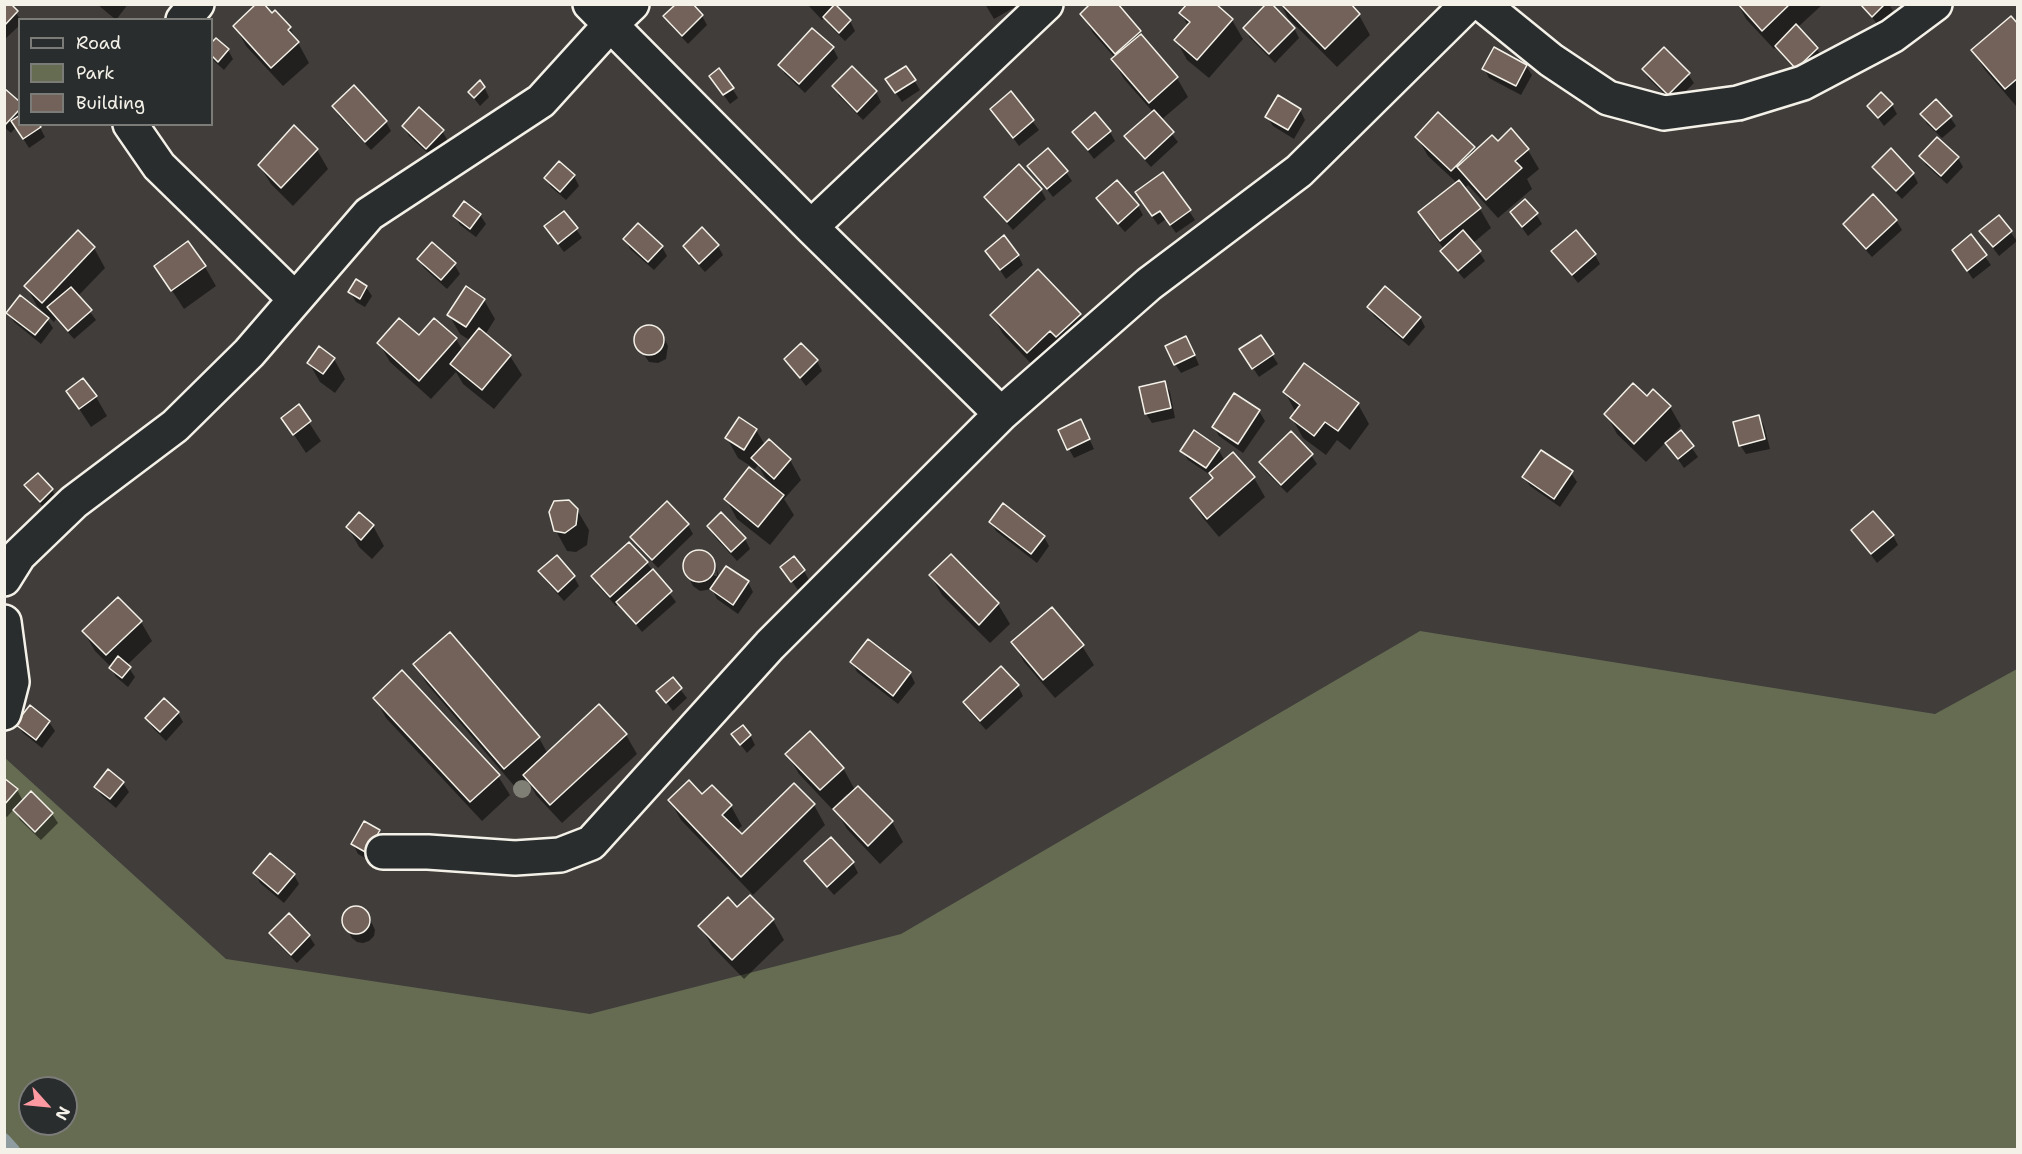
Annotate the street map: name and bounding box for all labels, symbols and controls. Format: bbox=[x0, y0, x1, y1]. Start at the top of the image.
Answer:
legend bbox=[18, 18, 213, 126]
text: Road bbox=[76, 31, 121, 55]
text: Park bbox=[76, 61, 115, 85]
text: Building bbox=[76, 91, 145, 115]
north arrow bbox=[18, 1076, 78, 1136]
text: N bbox=[50, 1103, 75, 1124]

